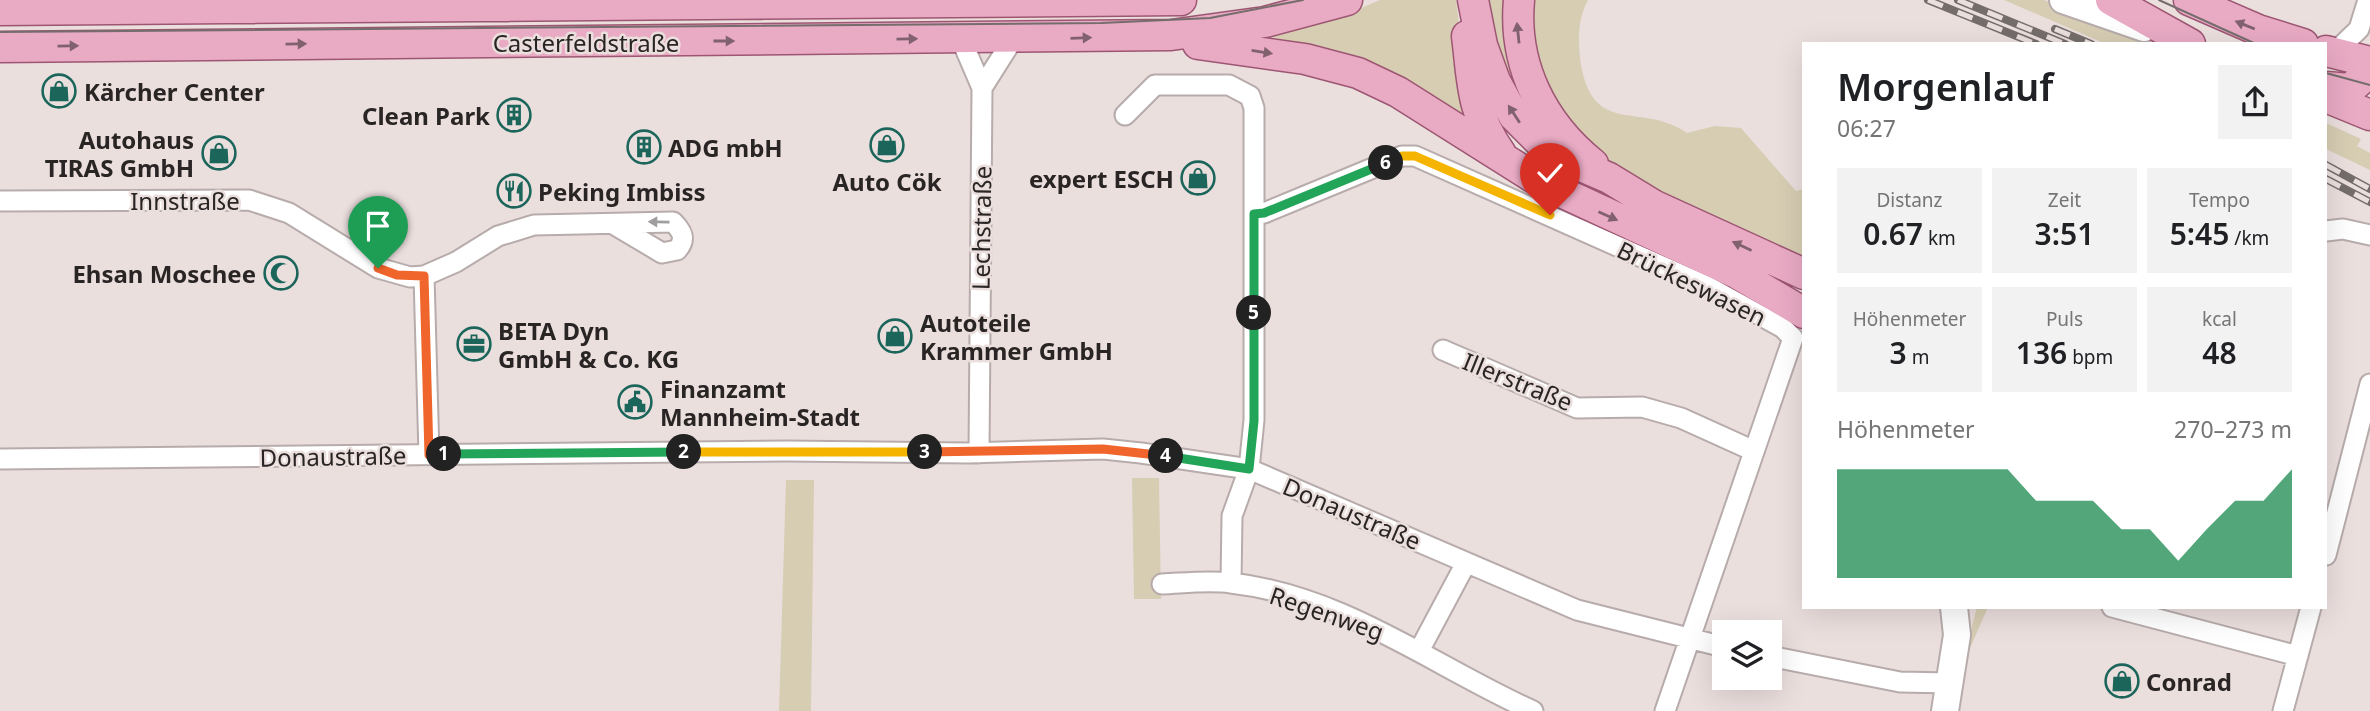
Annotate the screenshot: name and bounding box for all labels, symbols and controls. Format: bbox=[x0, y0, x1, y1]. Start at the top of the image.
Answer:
one-way arrow bbox=[2234, 20, 2255, 31]
one-way arrow bbox=[1513, 22, 1524, 44]
street label: Casterfeldstraße bbox=[493, 26, 679, 59]
one-way arrow bbox=[1070, 32, 1092, 43]
one-way arrow bbox=[896, 33, 918, 45]
one-way arrow bbox=[713, 35, 735, 47]
one-way arrow bbox=[285, 38, 307, 50]
one-way arrow bbox=[57, 40, 79, 52]
one-way arrow bbox=[1251, 47, 1273, 58]
text: Morgenlauf bbox=[1837, 60, 2053, 112]
button: share bbox=[2218, 65, 2292, 139]
shop icon: Kärcher Center bbox=[40, 72, 78, 110]
place label: Kärcher Center bbox=[84, 75, 265, 108]
building icon: Clean Park bbox=[495, 96, 533, 134]
place label: Clean Park bbox=[362, 99, 490, 132]
one-way arrow bbox=[1508, 104, 1521, 123]
text: 06:27 bbox=[1837, 112, 1896, 144]
place label: Autohaus TIRAS GmbH bbox=[45, 123, 194, 184]
shop icon: Auto Cök bbox=[868, 126, 906, 164]
building icon: ADG mbH bbox=[625, 128, 663, 166]
place label: ADG mbH bbox=[668, 131, 783, 164]
shop icon: Autohaus TIRAS GmbH bbox=[200, 134, 238, 172]
pin bbox=[1520, 143, 1580, 215]
pin: 6 bbox=[1368, 146, 1404, 180]
text: 6 bbox=[1380, 149, 1391, 175]
icon: check bbox=[1531, 154, 1569, 192]
shop icon: expert ESCH bbox=[1179, 159, 1217, 197]
place label: expert ESCH bbox=[1029, 162, 1174, 195]
place label: Auto Cök bbox=[832, 165, 942, 198]
street label: Lechstraße bbox=[963, 166, 999, 290]
restaurant icon: Peking Imbiss bbox=[495, 172, 533, 210]
place label: Peking Imbiss bbox=[538, 175, 705, 208]
street label: Innstraße bbox=[130, 184, 240, 217]
text: Distanz bbox=[1876, 187, 1943, 213]
text: Zeit bbox=[2048, 187, 2081, 213]
text: Tempo bbox=[2189, 187, 2250, 213]
pin bbox=[348, 196, 408, 268]
icon: arrive bbox=[359, 207, 397, 245]
one-way arrow bbox=[1598, 210, 1618, 222]
text: 0.67 bbox=[1863, 213, 1923, 254]
text: 3:51 bbox=[2035, 213, 2094, 254]
text: 5:45 bbox=[2170, 213, 2229, 254]
one-way arrow bbox=[648, 216, 670, 228]
text: km bbox=[1923, 225, 1956, 251]
text: /km bbox=[2229, 225, 2269, 251]
street label: Brückeswasen bbox=[1612, 233, 1772, 333]
one-way arrow bbox=[1732, 240, 1752, 252]
mosque icon: Ehsan Moschee bbox=[262, 254, 300, 292]
place label: Ehsan Moschee bbox=[72, 257, 256, 290]
pin: 5 bbox=[1236, 296, 1272, 330]
text: 5 bbox=[1248, 299, 1259, 325]
place label: Autoteile Krammer GmbH bbox=[920, 306, 1113, 367]
text: Höhenmeter bbox=[1853, 306, 1966, 332]
text: Puls bbox=[2046, 306, 2083, 332]
text: kcal bbox=[2202, 306, 2237, 332]
place label: BETA Dyn GmbH & Co. KG bbox=[498, 314, 679, 375]
shop icon: Autoteile Krammer GmbH bbox=[876, 317, 914, 355]
office icon: BETA Dyn GmbH & Co. KG bbox=[455, 325, 493, 363]
text: 3 bbox=[1890, 332, 1907, 373]
text: 136 bbox=[2016, 332, 2067, 373]
text: 48 bbox=[2202, 332, 2237, 373]
street label: Illerstraße bbox=[1458, 344, 1578, 418]
text: m bbox=[1907, 344, 1929, 370]
text: bpm bbox=[2067, 344, 2113, 370]
place label: Finanzamt Mannheim-Stadt bbox=[660, 372, 860, 433]
public building icon: Finanzamt Mannheim-Stadt bbox=[616, 383, 654, 421]
text: Höhenmeter bbox=[1837, 413, 1975, 445]
text: 270–273 m bbox=[2174, 413, 2292, 445]
pin: 2 bbox=[666, 434, 702, 470]
pin: 3 bbox=[908, 434, 942, 470]
pin: 1 bbox=[426, 436, 462, 472]
street label: Donaustraße bbox=[259, 438, 407, 474]
text: 2 bbox=[678, 438, 689, 464]
text: 3 bbox=[919, 438, 930, 464]
pin: 4 bbox=[1148, 438, 1184, 474]
text: 1 bbox=[438, 440, 449, 466]
text: 4 bbox=[1160, 442, 1171, 468]
street label: Donaustraße bbox=[1278, 469, 1426, 557]
street label: Regenweg bbox=[1265, 578, 1389, 648]
map controls bbox=[1712, 620, 1782, 690]
button: layers bbox=[1712, 620, 1782, 690]
shop icon: Conrad bbox=[2103, 662, 2141, 700]
place label: Conrad bbox=[2146, 665, 2232, 698]

